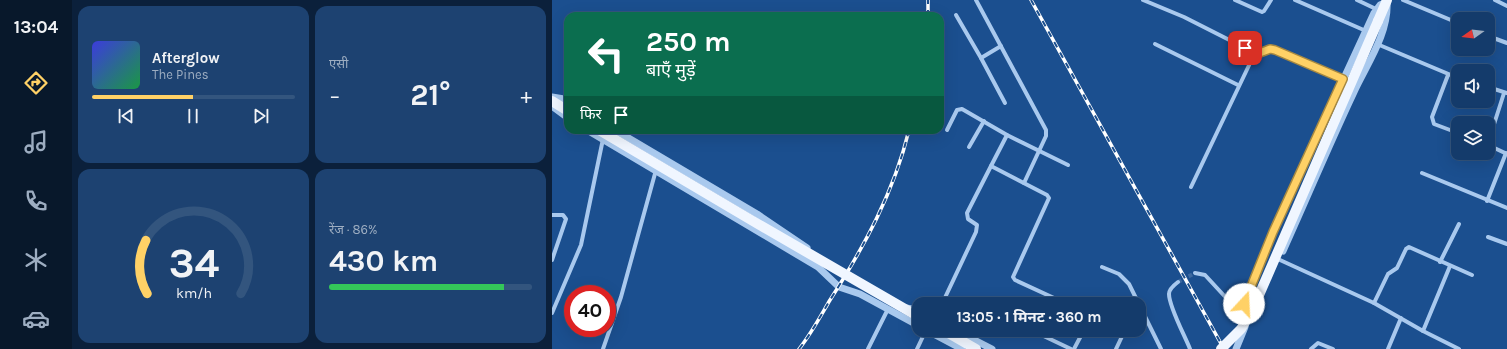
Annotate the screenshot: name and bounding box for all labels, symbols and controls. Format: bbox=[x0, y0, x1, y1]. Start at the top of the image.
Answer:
north arrow bbox=[1451, 12, 1495, 56]
map controls bbox=[1451, 12, 1495, 160]
text: 13:04 bbox=[14, 16, 58, 38]
text: 250 m bbox=[646, 25, 731, 58]
icon: left bbox=[580, 28, 632, 80]
pin bbox=[1228, 31, 1262, 65]
icon: arrive bbox=[1234, 37, 1256, 59]
text: Afterglow bbox=[152, 49, 220, 67]
text: एसी bbox=[329, 56, 348, 71]
text: बाएँ मुड़ें bbox=[646, 59, 696, 81]
button: sound bbox=[1451, 64, 1495, 108]
text: The Pines bbox=[152, 67, 209, 82]
icon: directions bbox=[22, 69, 50, 97]
text: 21° bbox=[410, 77, 451, 113]
text: − bbox=[329, 83, 341, 109]
text: + bbox=[520, 83, 532, 109]
icon: arrive bbox=[610, 104, 632, 126]
icon: previous bbox=[115, 105, 137, 127]
icon: pause bbox=[182, 105, 204, 127]
icon: next bbox=[250, 105, 272, 127]
text: फिर bbox=[580, 105, 602, 123]
button: layers bbox=[1451, 116, 1495, 160]
icon: music bbox=[22, 128, 50, 156]
icon: phone bbox=[22, 187, 50, 215]
text: रेंज · 86% bbox=[329, 222, 377, 237]
text: 34 bbox=[168, 239, 219, 287]
text: 430 km bbox=[329, 243, 438, 279]
icon: climate bbox=[22, 246, 50, 274]
position arrow bbox=[1223, 283, 1265, 325]
text: km/h bbox=[175, 284, 212, 301]
speed limit sign: 40 bbox=[564, 285, 616, 337]
icon: car bbox=[22, 305, 50, 333]
text: 13:05 · 1 मिनट · 360 m bbox=[956, 308, 1102, 326]

